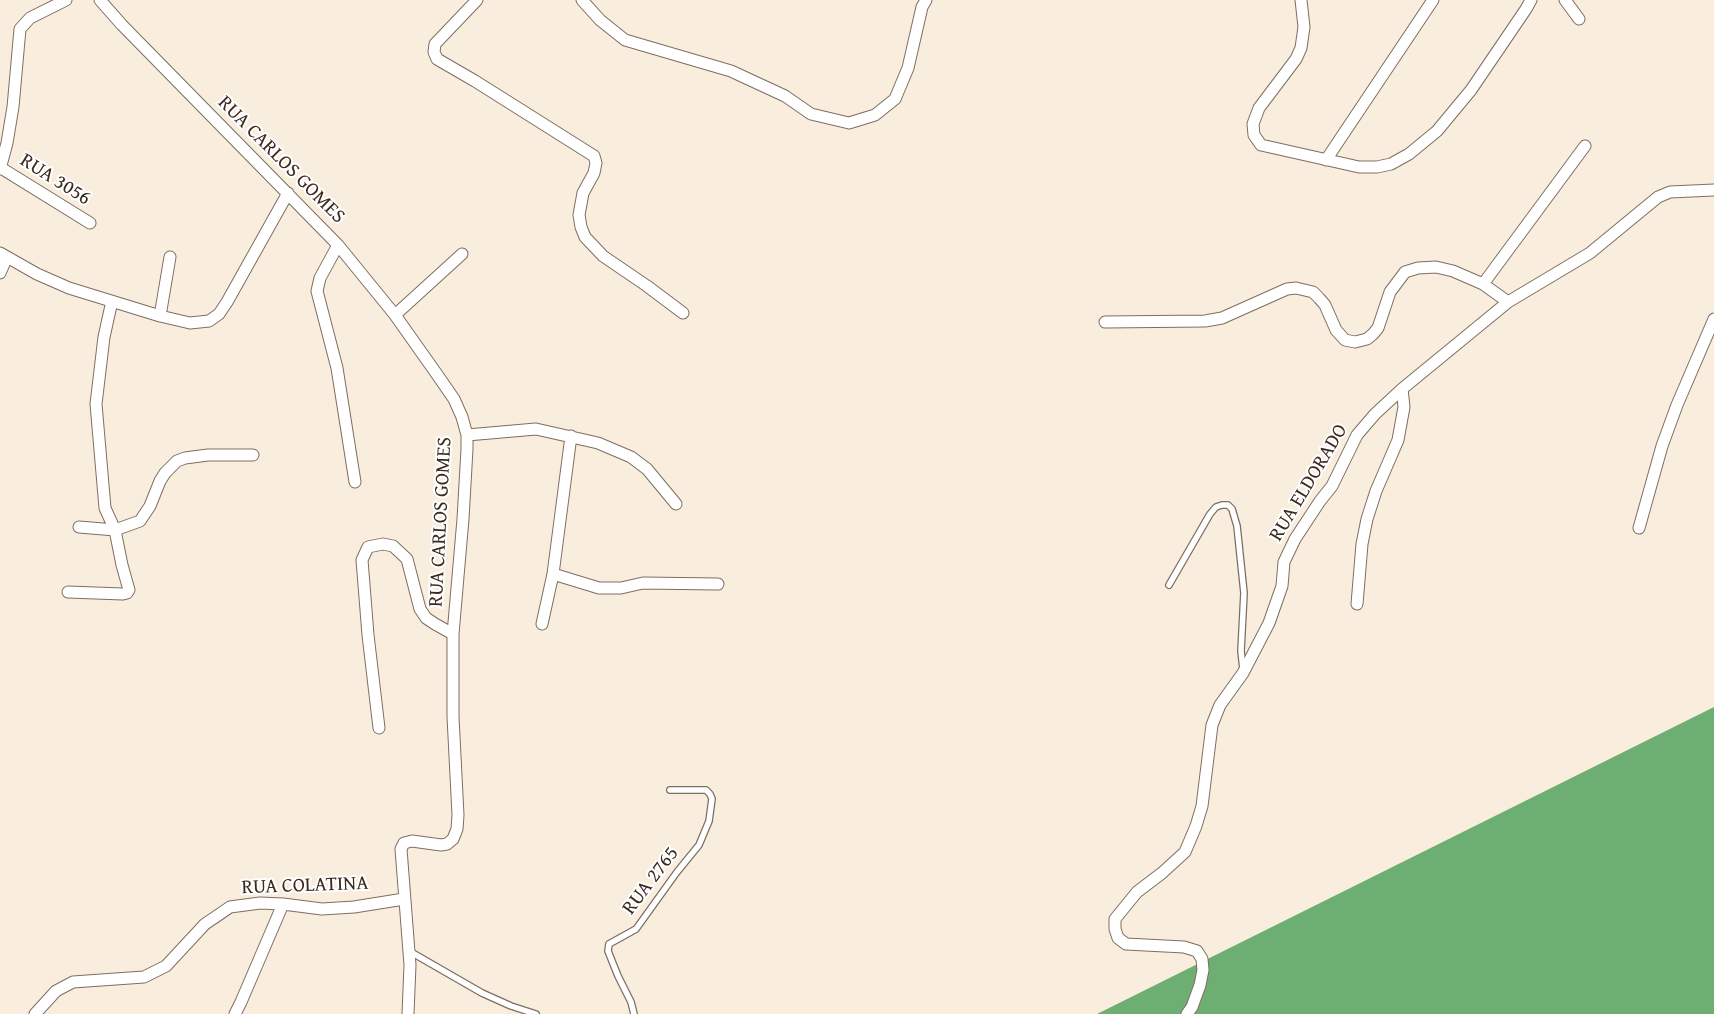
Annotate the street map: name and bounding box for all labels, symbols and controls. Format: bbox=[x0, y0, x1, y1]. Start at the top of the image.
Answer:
street label: RUA CARLOS GOMES bbox=[212, 91, 350, 229]
street label: RUA 3056 bbox=[15, 149, 95, 211]
street label: RUA ELDORADO bbox=[1265, 420, 1353, 546]
street label: RUA CARLOS GOMES bbox=[425, 436, 457, 608]
street label: RUA 2765 bbox=[618, 842, 684, 920]
street label: RUA COLATINA bbox=[241, 872, 369, 900]

